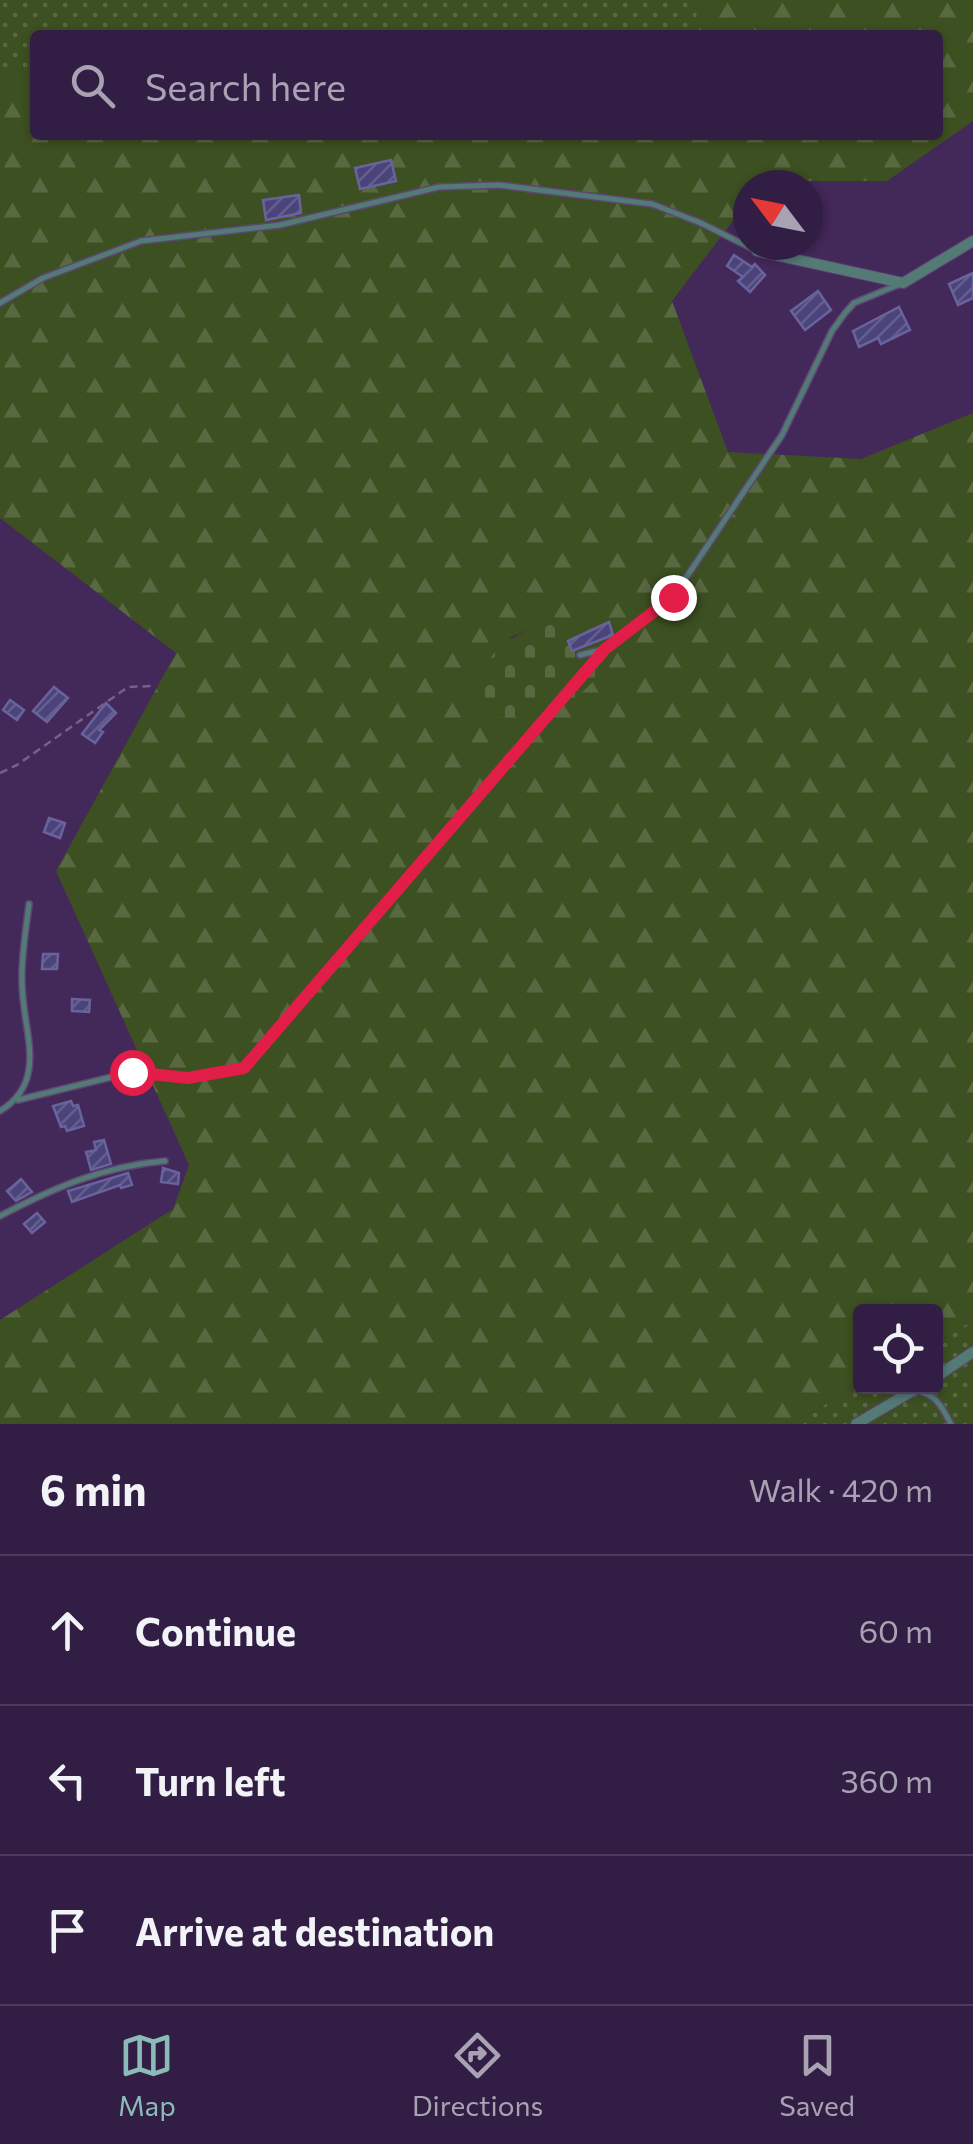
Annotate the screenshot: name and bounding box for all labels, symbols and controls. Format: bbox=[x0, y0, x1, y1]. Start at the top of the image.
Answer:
search box bbox=[30, 30, 943, 140]
icon: search bbox=[65, 58, 120, 113]
text: Search here bbox=[145, 62, 346, 109]
north arrow bbox=[733, 170, 823, 260]
route end bbox=[651, 575, 697, 621]
route start bbox=[110, 1050, 156, 1096]
map controls bbox=[853, 1304, 943, 1394]
button: locate bbox=[853, 1304, 943, 1394]
text: 6 min bbox=[40, 1463, 147, 1515]
text: Walk · 420 m bbox=[749, 1469, 933, 1509]
icon: ahead bbox=[40, 1603, 95, 1658]
text: Continue bbox=[135, 1607, 296, 1654]
text: 60 m bbox=[859, 1610, 933, 1650]
icon: left bbox=[40, 1753, 95, 1808]
text: Turn left bbox=[135, 1757, 286, 1804]
text: 360 m bbox=[840, 1760, 933, 1800]
icon: arrive bbox=[40, 1903, 95, 1958]
text: Arrive at destination bbox=[135, 1907, 494, 1954]
tab: Map bbox=[118, 2028, 176, 2122]
tab: Directions bbox=[412, 2028, 543, 2122]
tab: Saved bbox=[779, 2028, 855, 2122]

